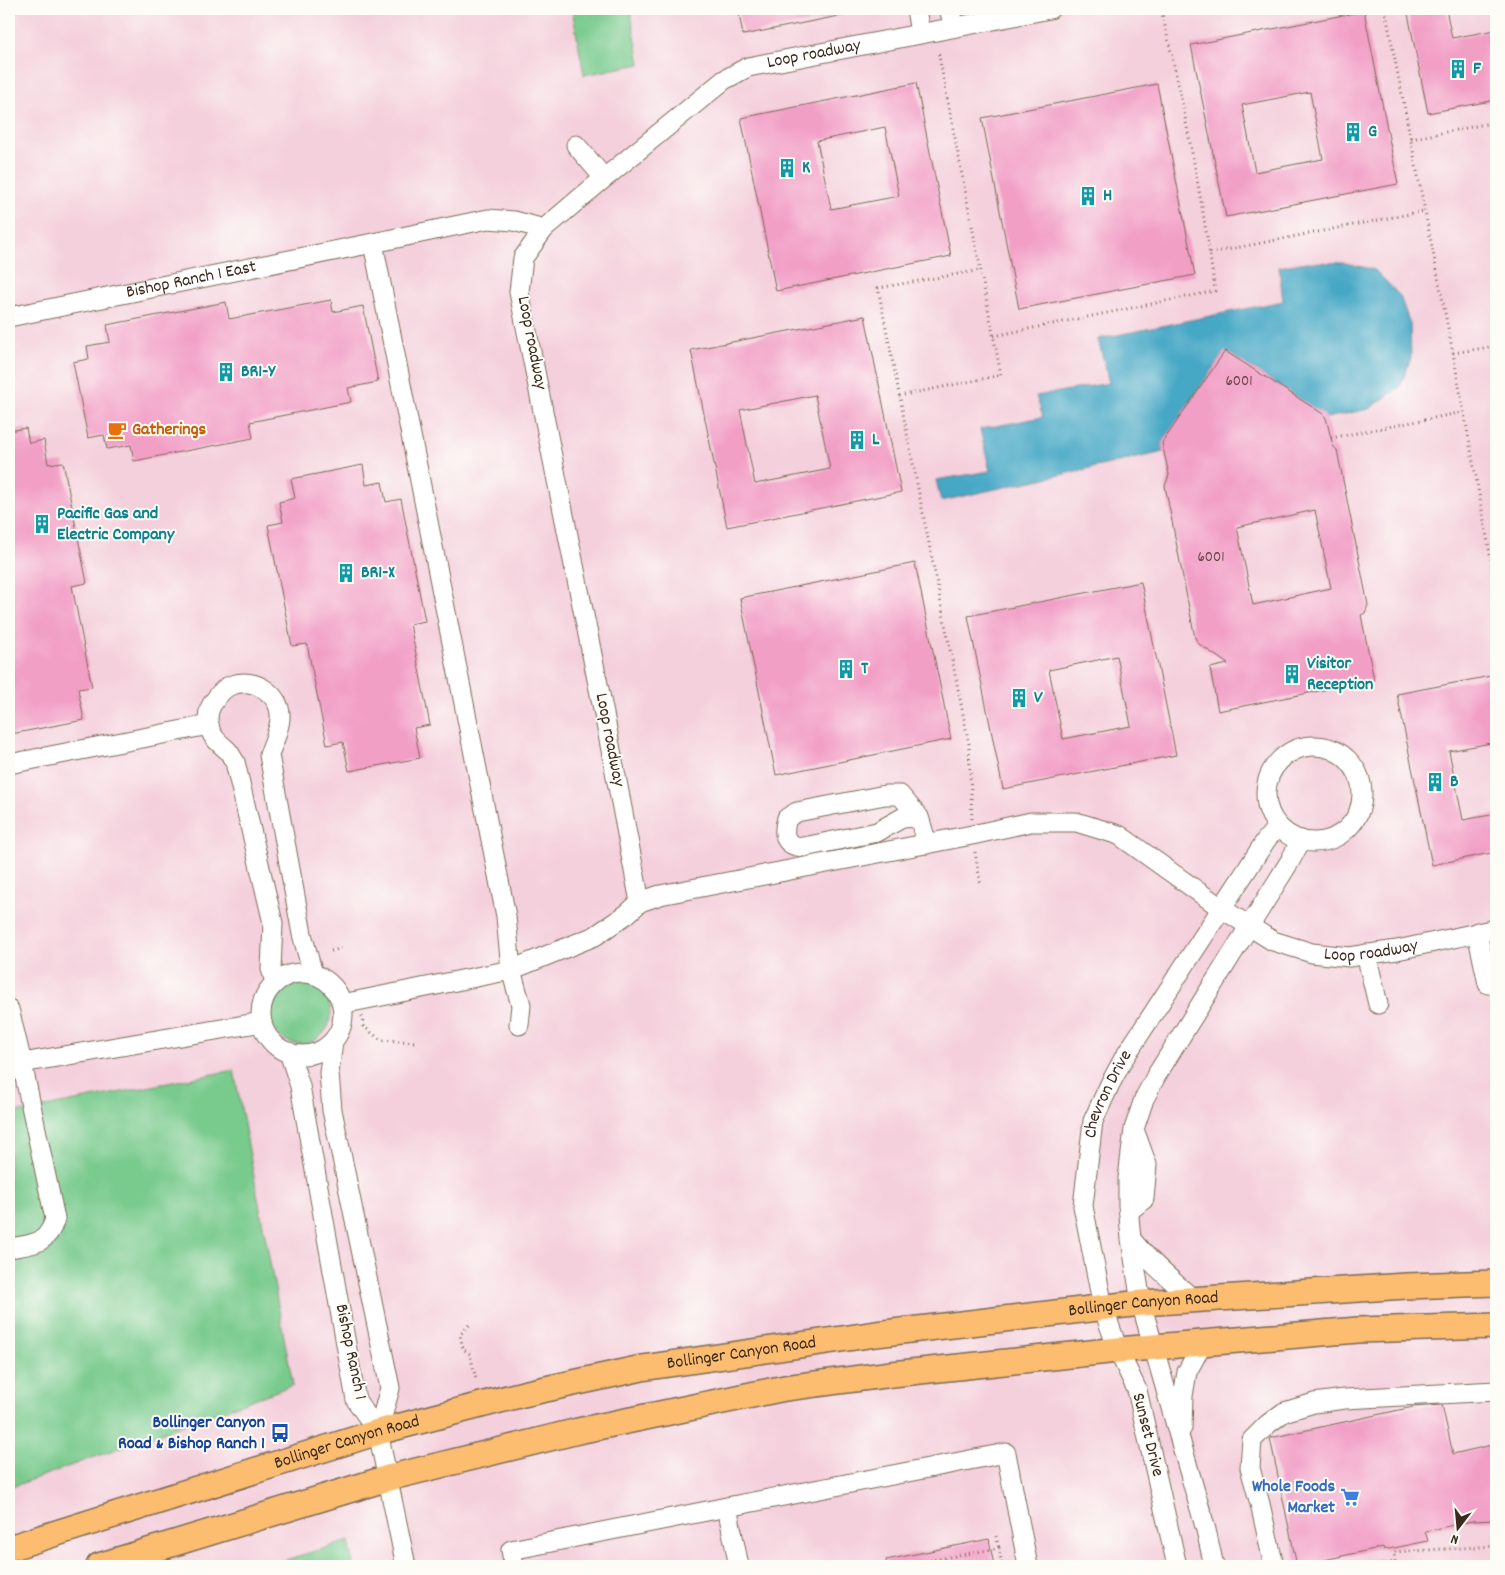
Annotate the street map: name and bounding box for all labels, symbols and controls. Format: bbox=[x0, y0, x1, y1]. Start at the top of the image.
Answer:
street label: Loop roadway bbox=[765, 33, 863, 76]
place label: F bbox=[1473, 57, 1482, 82]
building icon: F bbox=[1447, 58, 1469, 80]
place label: G bbox=[1368, 120, 1377, 145]
building icon: G bbox=[1342, 121, 1364, 143]
place label: K bbox=[802, 156, 811, 181]
building icon: K bbox=[776, 157, 798, 179]
place label: H bbox=[1103, 184, 1112, 209]
building icon: H bbox=[1077, 185, 1099, 207]
street label: Bishop Ranch 1 East bbox=[124, 254, 259, 305]
street label: Loop roadway bbox=[510, 294, 552, 393]
place label: BR1-Y bbox=[241, 360, 276, 385]
building icon: BR1-Y bbox=[215, 361, 237, 383]
house number: 6001 bbox=[1226, 371, 1253, 393]
place label: Gatherings bbox=[132, 418, 207, 443]
cafe icon: Gatherings bbox=[106, 419, 128, 441]
place label: L bbox=[872, 428, 880, 453]
building icon: L bbox=[846, 429, 868, 451]
place label: Pacific Gas and Electric Company bbox=[57, 502, 175, 548]
building icon: Pacific Gas and Electric Company bbox=[31, 513, 53, 535]
house number: 6001 bbox=[1198, 547, 1225, 569]
place label: BR1-X bbox=[361, 561, 395, 586]
building icon: BR1-X bbox=[335, 562, 357, 584]
place label: Visitor Reception bbox=[1307, 652, 1373, 698]
place label: T bbox=[861, 657, 869, 682]
building icon: T bbox=[835, 658, 857, 680]
building icon: Visitor Reception bbox=[1281, 663, 1303, 685]
place label: V bbox=[1034, 686, 1043, 711]
building icon: V bbox=[1008, 687, 1030, 709]
street label: Loop roadway bbox=[588, 691, 630, 790]
place label: B bbox=[1450, 770, 1459, 795]
building icon: B bbox=[1424, 771, 1446, 793]
street label: Loop roadway bbox=[1323, 933, 1421, 970]
street label: Chevron Drive bbox=[1079, 1045, 1138, 1139]
street label: Bollinger Canyon Road bbox=[1067, 1286, 1219, 1324]
street label: Bishop Ranch 1 bbox=[328, 1302, 372, 1402]
street label: Bollinger Canyon Road bbox=[665, 1330, 818, 1377]
street label: Sunset Drive bbox=[1125, 1391, 1169, 1479]
street label: Bollinger Canyon Road bbox=[271, 1409, 422, 1476]
place label: Bollinger Canyon Road & Bishop Ranch 1 bbox=[118, 1411, 265, 1457]
bus stop icon: Bollinger Canyon Road & Bishop Ranch 1 bbox=[269, 1422, 291, 1444]
place label: Whole Foods Market bbox=[1252, 1475, 1335, 1521]
supermarket icon: Whole Foods Market bbox=[1339, 1486, 1361, 1508]
north arrow bbox=[1432, 1502, 1482, 1552]
text: N bbox=[1449, 1528, 1461, 1549]

